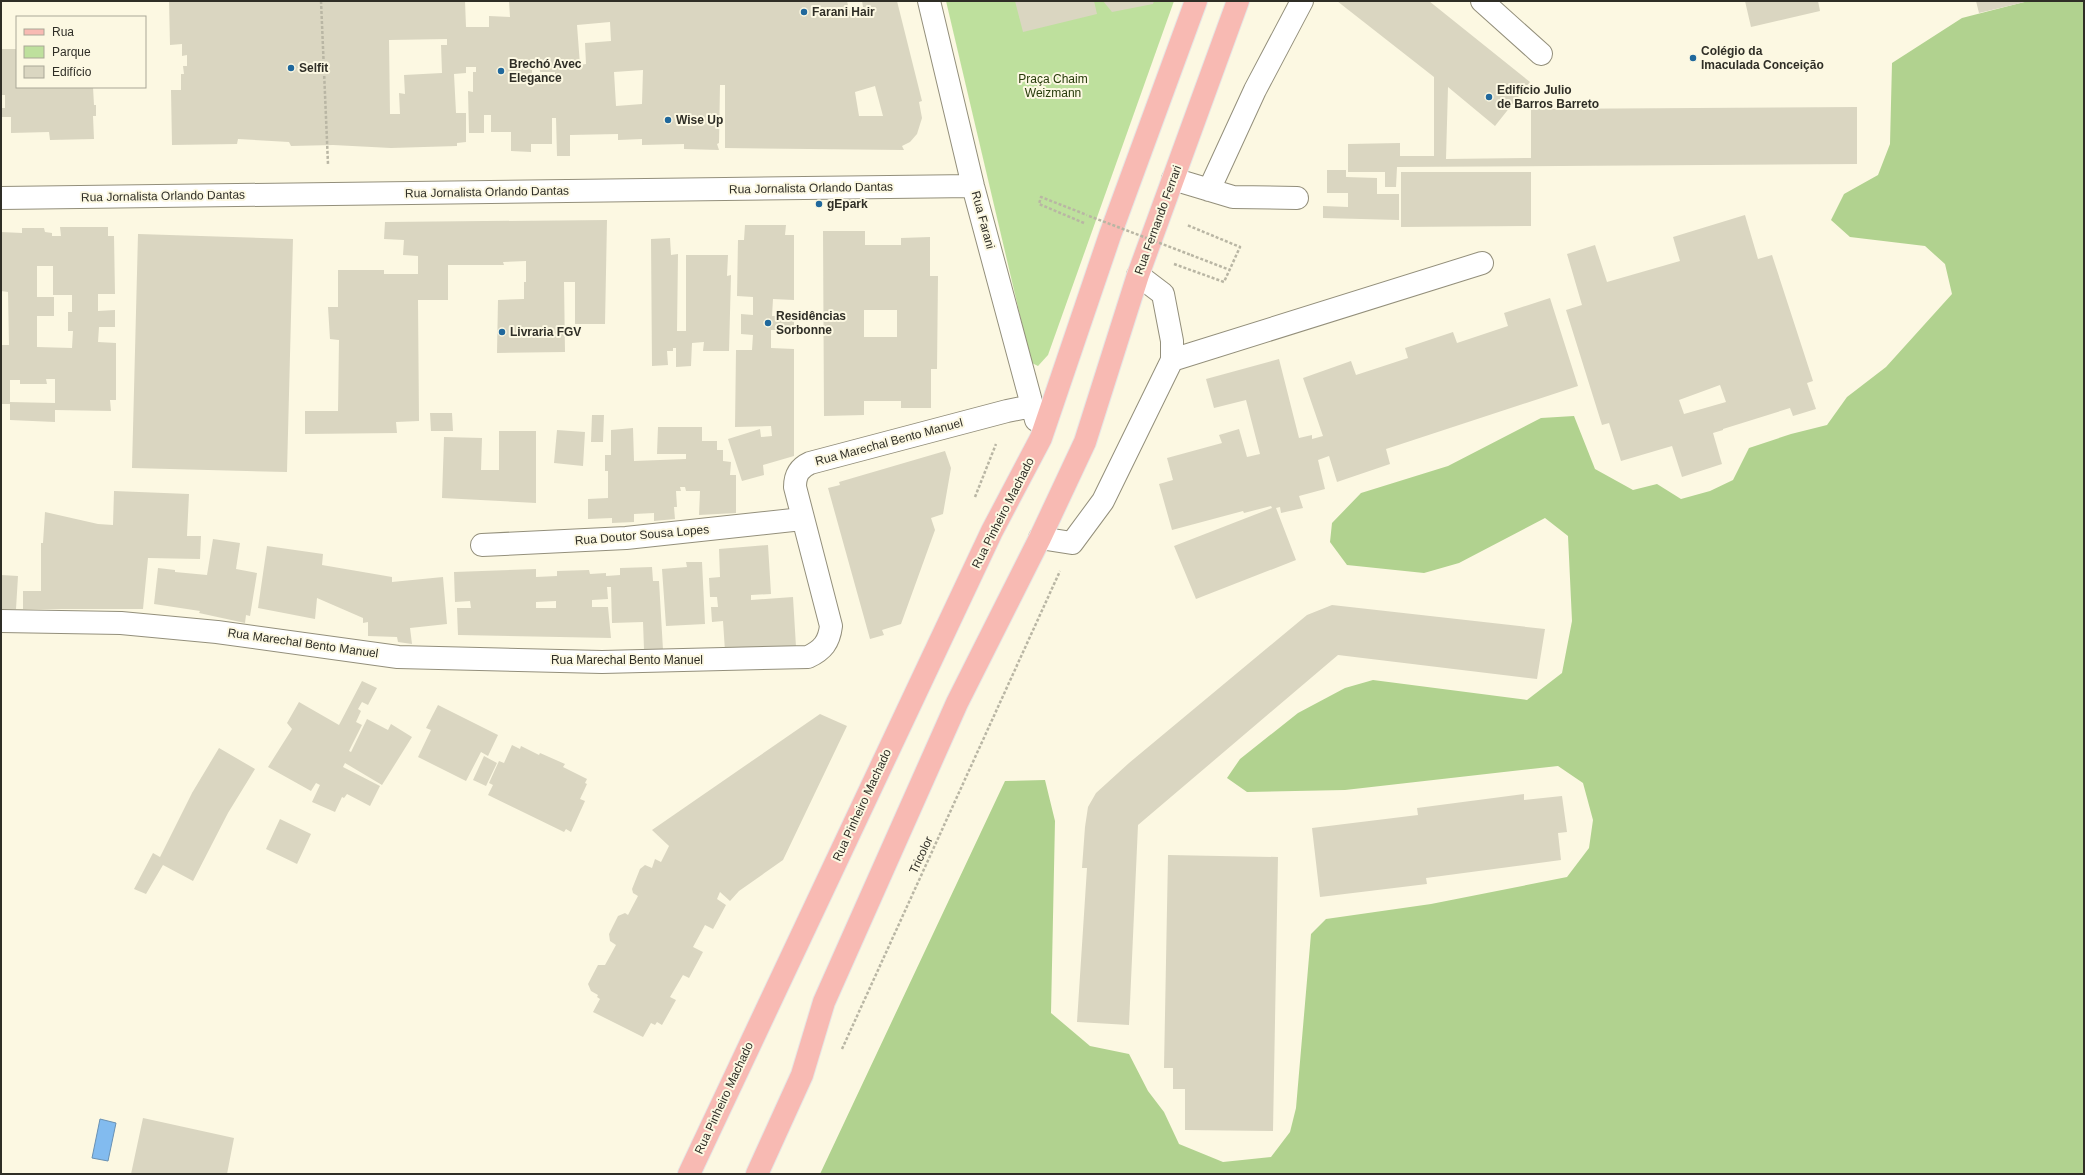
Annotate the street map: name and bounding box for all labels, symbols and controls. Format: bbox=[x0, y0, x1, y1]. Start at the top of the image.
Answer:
place label: Farani Hair bbox=[812, 5, 875, 19]
marker: Farani Hair bbox=[799, 7, 809, 17]
legend bbox=[16, 16, 146, 88]
text: Rua bbox=[52, 25, 74, 39]
place label: Colégio da Imaculada Conceição bbox=[1701, 44, 1824, 72]
text: Parque bbox=[52, 45, 91, 59]
marker: Colégio da Imaculada Conceição bbox=[1688, 53, 1698, 63]
place label: Brechó Avec Elegance bbox=[509, 57, 582, 85]
place label: Selfit bbox=[299, 61, 328, 75]
marker: Selfit bbox=[286, 63, 296, 73]
text: Edifício bbox=[52, 65, 92, 79]
marker: Brechó Avec Elegance bbox=[496, 66, 506, 76]
park label: Praça Chaim Weizmann bbox=[1018, 72, 1088, 100]
place label: Edifício Julio de Barros Barreto bbox=[1497, 83, 1599, 111]
marker: Edifício Julio de Barros Barreto bbox=[1484, 92, 1494, 102]
place label: Wise Up bbox=[676, 113, 723, 127]
marker: Wise Up bbox=[663, 115, 673, 125]
street label: Rua Fernando Ferrari bbox=[1132, 163, 1184, 277]
street label: Rua Jornalista Orlando Dantas bbox=[729, 180, 893, 196]
street label: Rua Jornalista Orlando Dantas bbox=[405, 184, 569, 200]
street label: Rua Jornalista Orlando Dantas bbox=[81, 188, 245, 204]
street label: Rua Farani bbox=[969, 190, 997, 250]
place label: gEpark bbox=[827, 197, 868, 211]
marker: gEpark bbox=[814, 199, 824, 209]
place label: Residências Sorbonne bbox=[776, 309, 846, 337]
marker: Residências Sorbonne bbox=[763, 318, 773, 328]
place label: Livraria FGV bbox=[510, 325, 581, 339]
marker: Livraria FGV bbox=[497, 327, 507, 337]
street label: Rua Marechal Bento Manuel bbox=[814, 416, 964, 468]
street label: Rua Pinheiro Machado bbox=[969, 455, 1037, 571]
street label: Rua Doutor Sousa Lopes bbox=[574, 522, 710, 548]
street label: Rua Marechal Bento Manuel bbox=[227, 625, 379, 661]
street label: Rua Marechal Bento Manuel bbox=[551, 653, 703, 667]
street label: Rua Pinheiro Machado bbox=[830, 746, 894, 863]
street label: Tricolor bbox=[906, 834, 936, 876]
street label: Rua Pinheiro Machado bbox=[692, 1039, 756, 1156]

